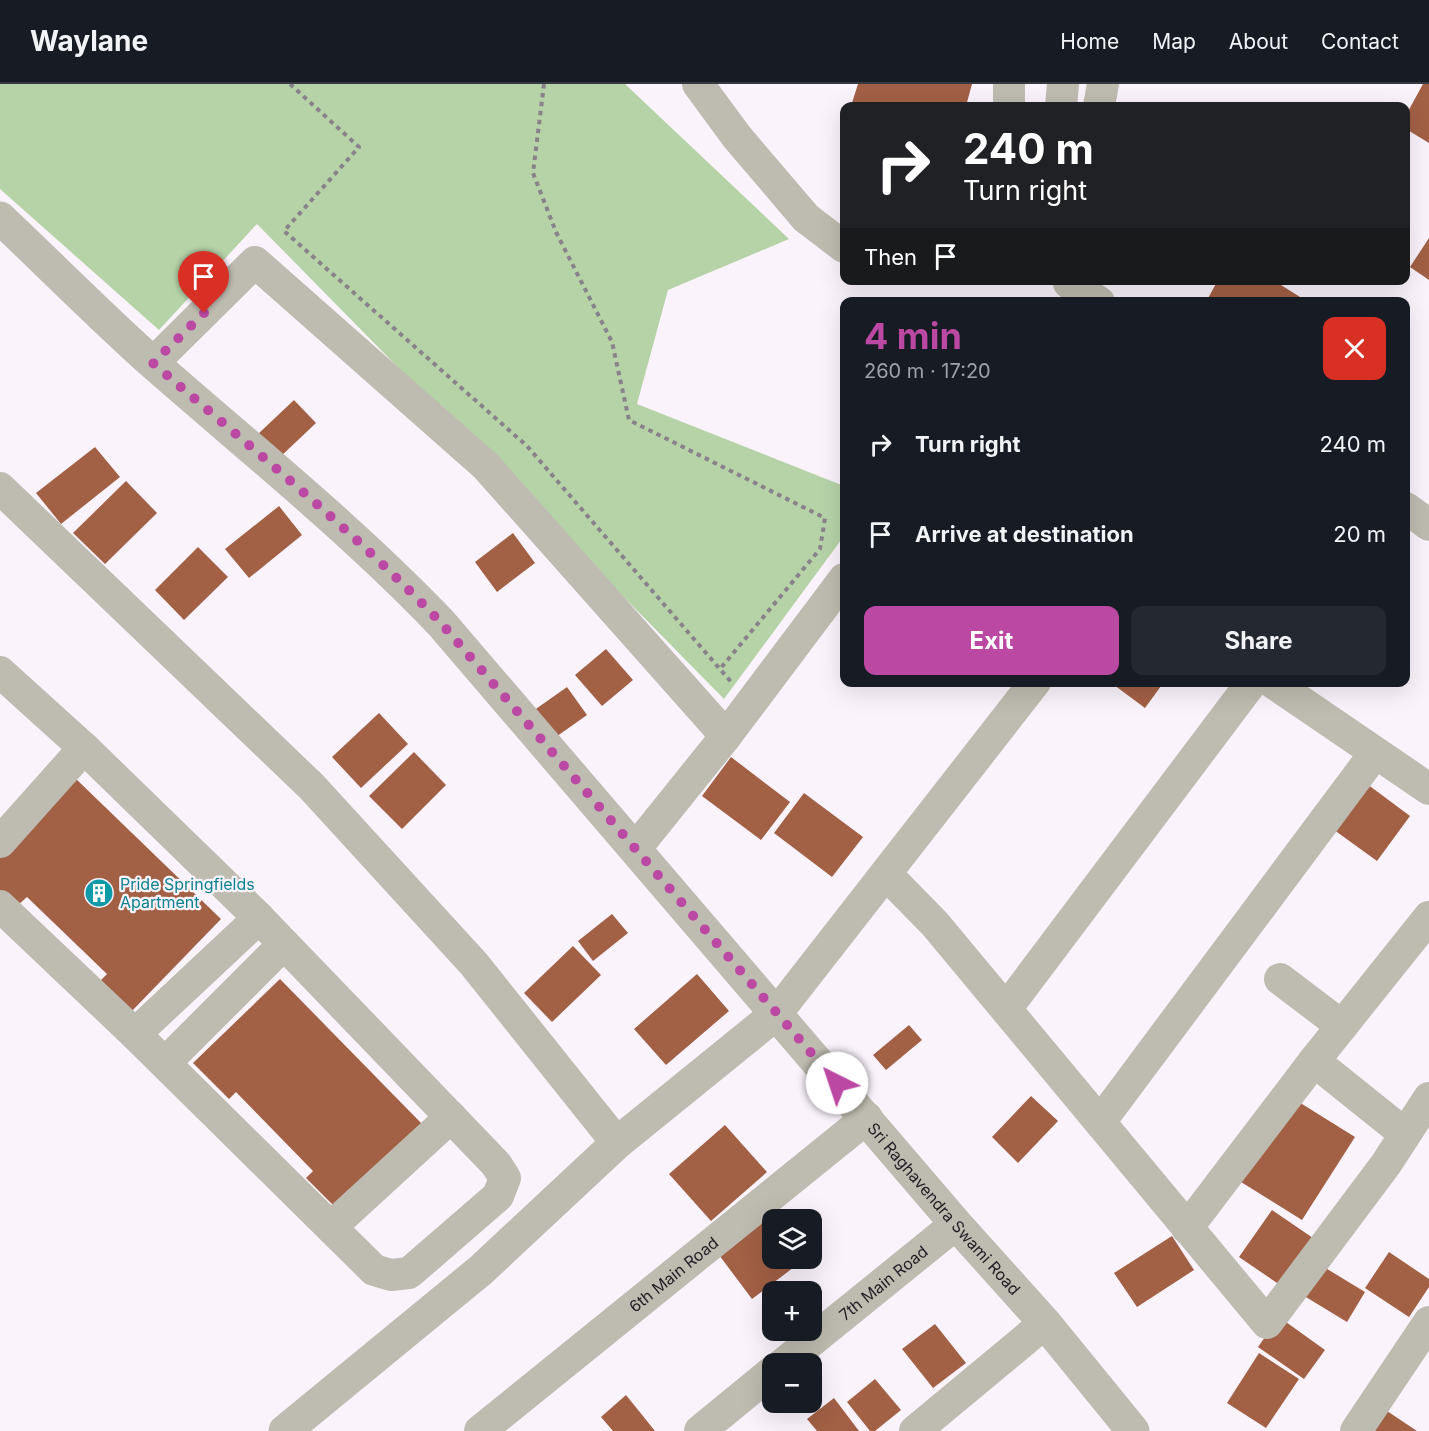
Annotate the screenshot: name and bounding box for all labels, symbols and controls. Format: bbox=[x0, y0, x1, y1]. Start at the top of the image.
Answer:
text: Waylane bbox=[30, 24, 148, 58]
text: Home bbox=[1060, 29, 1119, 54]
text: Map bbox=[1152, 29, 1196, 54]
text: About bbox=[1229, 29, 1288, 54]
text: Contact bbox=[1321, 29, 1399, 54]
text: 240 m bbox=[963, 123, 1094, 174]
icon: right bbox=[864, 126, 942, 204]
text: Turn right bbox=[963, 174, 1087, 207]
icon: arrive bbox=[929, 240, 962, 273]
text: Then bbox=[864, 244, 917, 270]
pin bbox=[178, 251, 229, 313]
icon: arrive bbox=[187, 260, 220, 293]
text: 4 min bbox=[864, 314, 962, 358]
button: close bbox=[1323, 317, 1386, 380]
text: 260 m · 17:20 bbox=[864, 359, 991, 383]
icon: right bbox=[864, 428, 897, 461]
text: Turn right bbox=[915, 431, 1021, 457]
text: 240 m bbox=[1319, 431, 1386, 457]
icon: arrive bbox=[864, 518, 897, 551]
text: Arrive at destination bbox=[915, 521, 1134, 547]
text: 20 m bbox=[1333, 521, 1386, 547]
button: Exit bbox=[864, 606, 1119, 675]
button: Share bbox=[1131, 606, 1386, 675]
place label: Pride Springfields Apartment bbox=[120, 874, 255, 912]
building icon: Pride Springfields Apartment bbox=[83, 877, 115, 909]
position arrow bbox=[805, 1051, 869, 1115]
street label: Sri Raghavendra Swami Road bbox=[863, 1118, 1025, 1299]
map controls bbox=[762, 1209, 822, 1413]
button: layers bbox=[762, 1209, 822, 1269]
street label: 6th Main Road bbox=[625, 1232, 722, 1316]
street label: 7th Main Road bbox=[835, 1241, 932, 1325]
button: + bbox=[762, 1281, 822, 1341]
button: − bbox=[762, 1353, 822, 1413]

